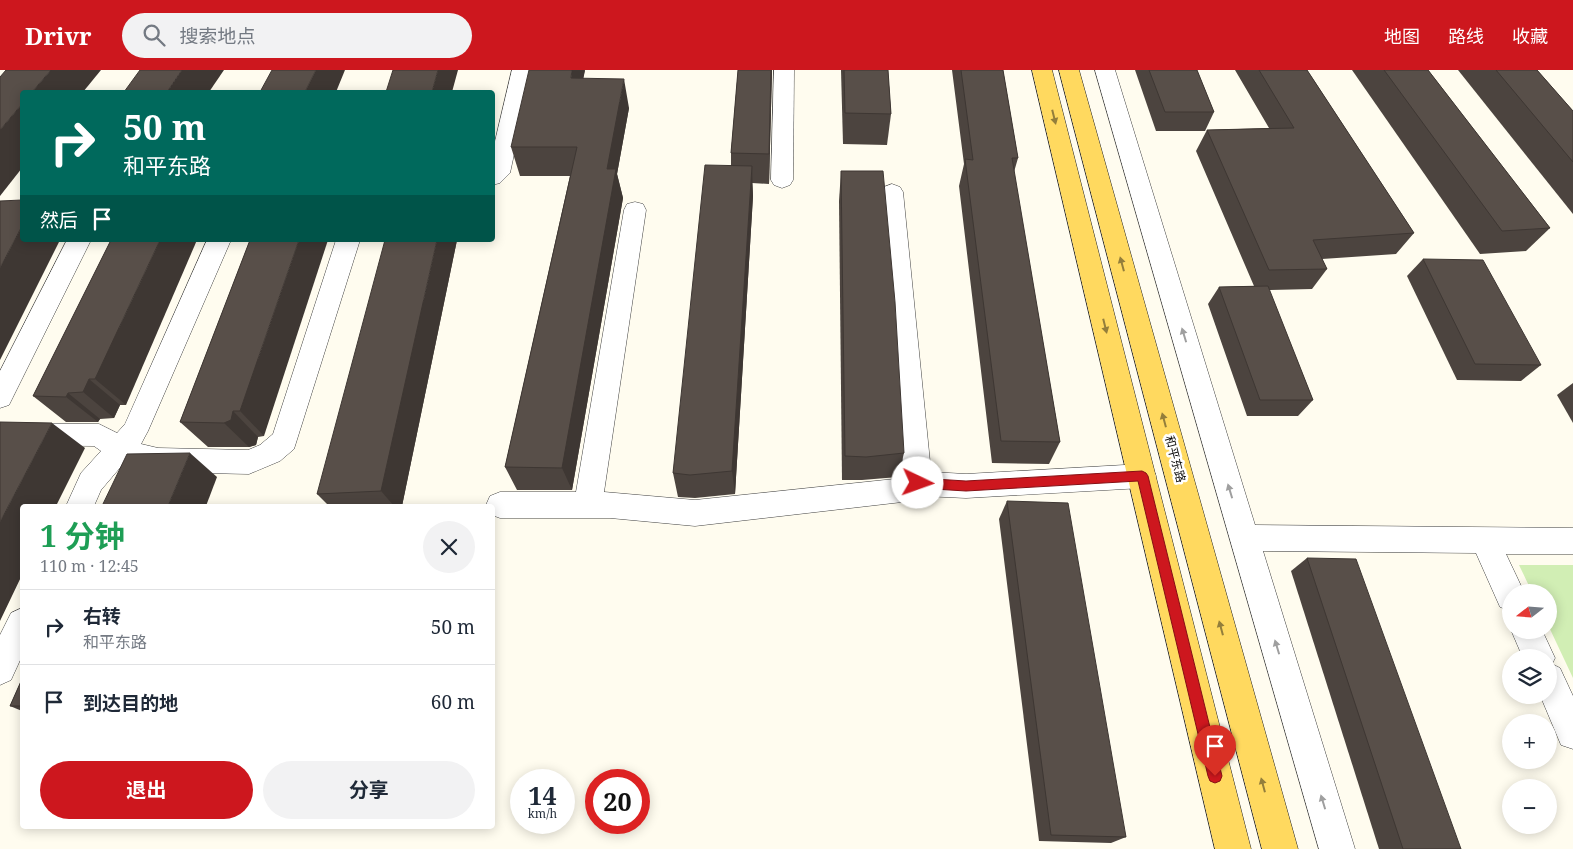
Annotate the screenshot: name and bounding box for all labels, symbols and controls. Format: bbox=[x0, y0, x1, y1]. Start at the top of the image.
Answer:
search box bbox=[122, 13, 472, 58]
text: Drivr bbox=[25, 19, 92, 52]
icon: search bbox=[140, 21, 168, 49]
text: 搜索地点 bbox=[180, 23, 256, 49]
text: 地图 bbox=[1384, 24, 1420, 48]
text: 路线 bbox=[1448, 24, 1484, 48]
text: 收藏 bbox=[1512, 24, 1548, 48]
text: 50 m bbox=[123, 103, 206, 150]
icon: right bbox=[40, 110, 105, 175]
one-way arrow bbox=[1050, 110, 1058, 125]
text: 和平东路 bbox=[123, 150, 211, 180]
icon: arrive bbox=[88, 205, 116, 233]
text: 然后 bbox=[40, 207, 78, 233]
one-way arrow bbox=[1117, 256, 1125, 271]
one-way arrow bbox=[1101, 319, 1109, 334]
one-way arrow bbox=[1179, 328, 1187, 343]
one-way arrow bbox=[1160, 413, 1168, 428]
street label: 和平东路 bbox=[1161, 433, 1190, 484]
position arrow bbox=[891, 456, 943, 508]
one-way arrow bbox=[1226, 483, 1234, 498]
text: 1 分钟 bbox=[40, 515, 125, 556]
button: close bbox=[423, 521, 475, 573]
text: 110 m · 12:45 bbox=[40, 555, 139, 577]
north arrow bbox=[1502, 584, 1558, 639]
map controls bbox=[1502, 584, 1557, 834]
text: 右转 bbox=[83, 603, 121, 629]
icon: right bbox=[40, 613, 68, 641]
text: 50 m bbox=[431, 614, 475, 640]
one-way arrow bbox=[1216, 620, 1224, 635]
text: 和平东路 bbox=[83, 631, 147, 653]
one-way arrow bbox=[1272, 639, 1280, 654]
button: layers bbox=[1502, 649, 1557, 704]
icon: arrive bbox=[40, 688, 68, 716]
text: 60 m bbox=[431, 689, 475, 715]
text: 到达目的地 bbox=[83, 690, 178, 716]
button: + bbox=[1502, 714, 1557, 769]
pin bbox=[1194, 725, 1236, 776]
icon: arrive bbox=[1201, 732, 1229, 760]
button: 退出 bbox=[40, 761, 253, 819]
button: 分享 bbox=[263, 761, 475, 819]
speed limit sign: 20 bbox=[585, 769, 650, 834]
one-way arrow bbox=[1258, 777, 1266, 792]
text: 14 bbox=[528, 778, 557, 812]
button: − bbox=[1502, 779, 1557, 834]
one-way arrow bbox=[1319, 795, 1327, 810]
text: km/h bbox=[528, 805, 557, 822]

